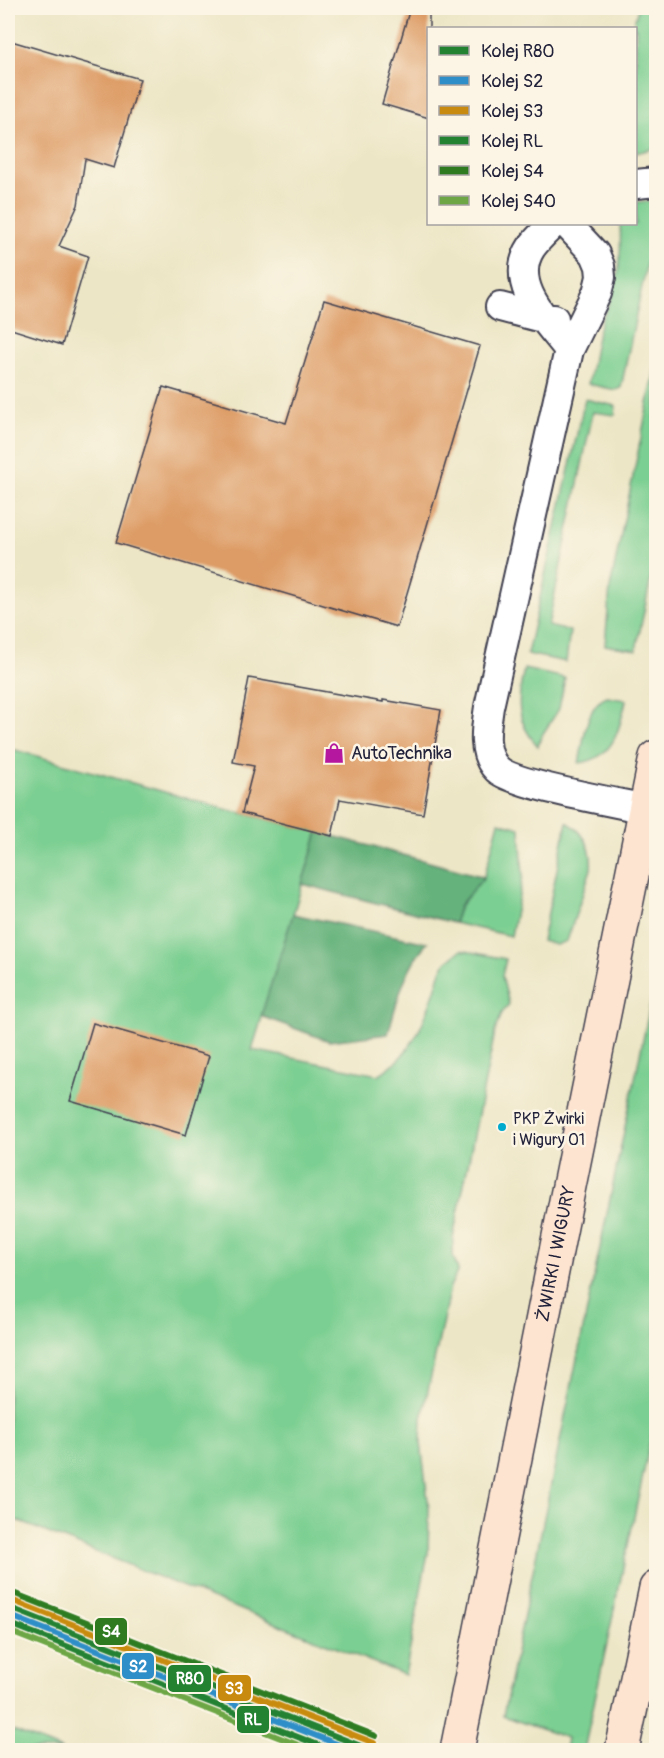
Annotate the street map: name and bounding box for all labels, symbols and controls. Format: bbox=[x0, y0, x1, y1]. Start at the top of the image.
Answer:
legend bbox=[427, 27, 637, 225]
text: Kolej R80 bbox=[481, 40, 555, 63]
text: Kolej S2 bbox=[481, 70, 543, 93]
text: Kolej S3 bbox=[481, 100, 543, 123]
text: Kolej RL bbox=[481, 130, 543, 153]
text: Kolej S4 bbox=[481, 160, 544, 183]
text: Kolej S40 bbox=[481, 190, 556, 213]
shop icon: AutoTechnika bbox=[322, 741, 346, 765]
place label: AutoTechnika bbox=[351, 742, 452, 765]
place label: PKP Żwirki i Wigury 01 bbox=[513, 1109, 585, 1150]
marker: PKP Żwirki i Wigury 01 bbox=[496, 1121, 508, 1133]
street label: ŻWIRKI I WIGURY bbox=[531, 1183, 581, 1324]
line badge: S4 bbox=[94, 1617, 128, 1646]
text: S4 bbox=[102, 1622, 121, 1642]
line badge: S2 bbox=[121, 1652, 155, 1680]
text: S2 bbox=[129, 1657, 147, 1677]
line badge: R80 bbox=[167, 1664, 212, 1693]
text: R80 bbox=[176, 1669, 204, 1689]
line badge: S3 bbox=[217, 1674, 252, 1702]
text: S3 bbox=[225, 1679, 243, 1699]
line badge: RL bbox=[236, 1705, 270, 1734]
text: RL bbox=[244, 1710, 262, 1730]

